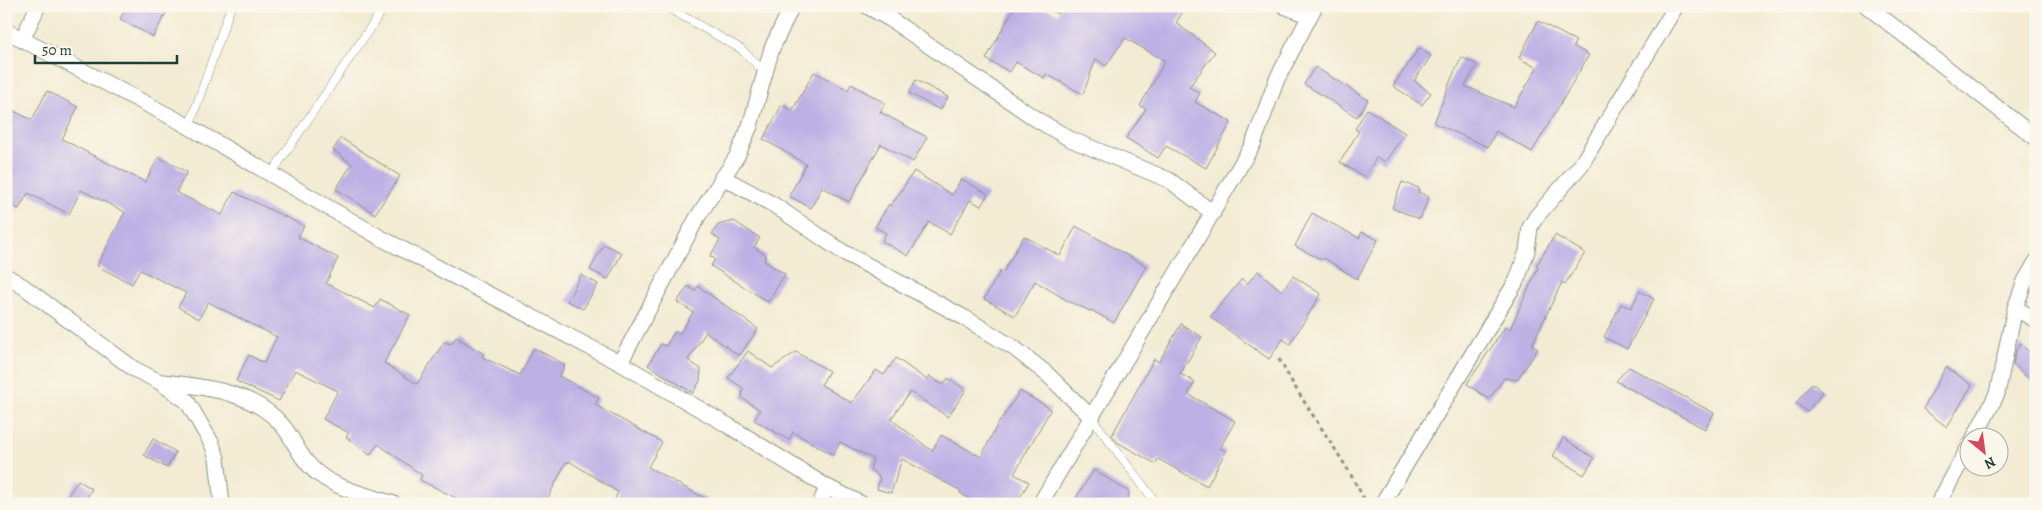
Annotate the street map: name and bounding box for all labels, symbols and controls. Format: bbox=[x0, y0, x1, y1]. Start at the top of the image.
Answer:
scale bar bbox=[35, 32, 178, 64]
text: 50 m bbox=[42, 40, 72, 60]
north arrow bbox=[1960, 428, 2010, 478]
text: N bbox=[1981, 452, 1999, 474]

